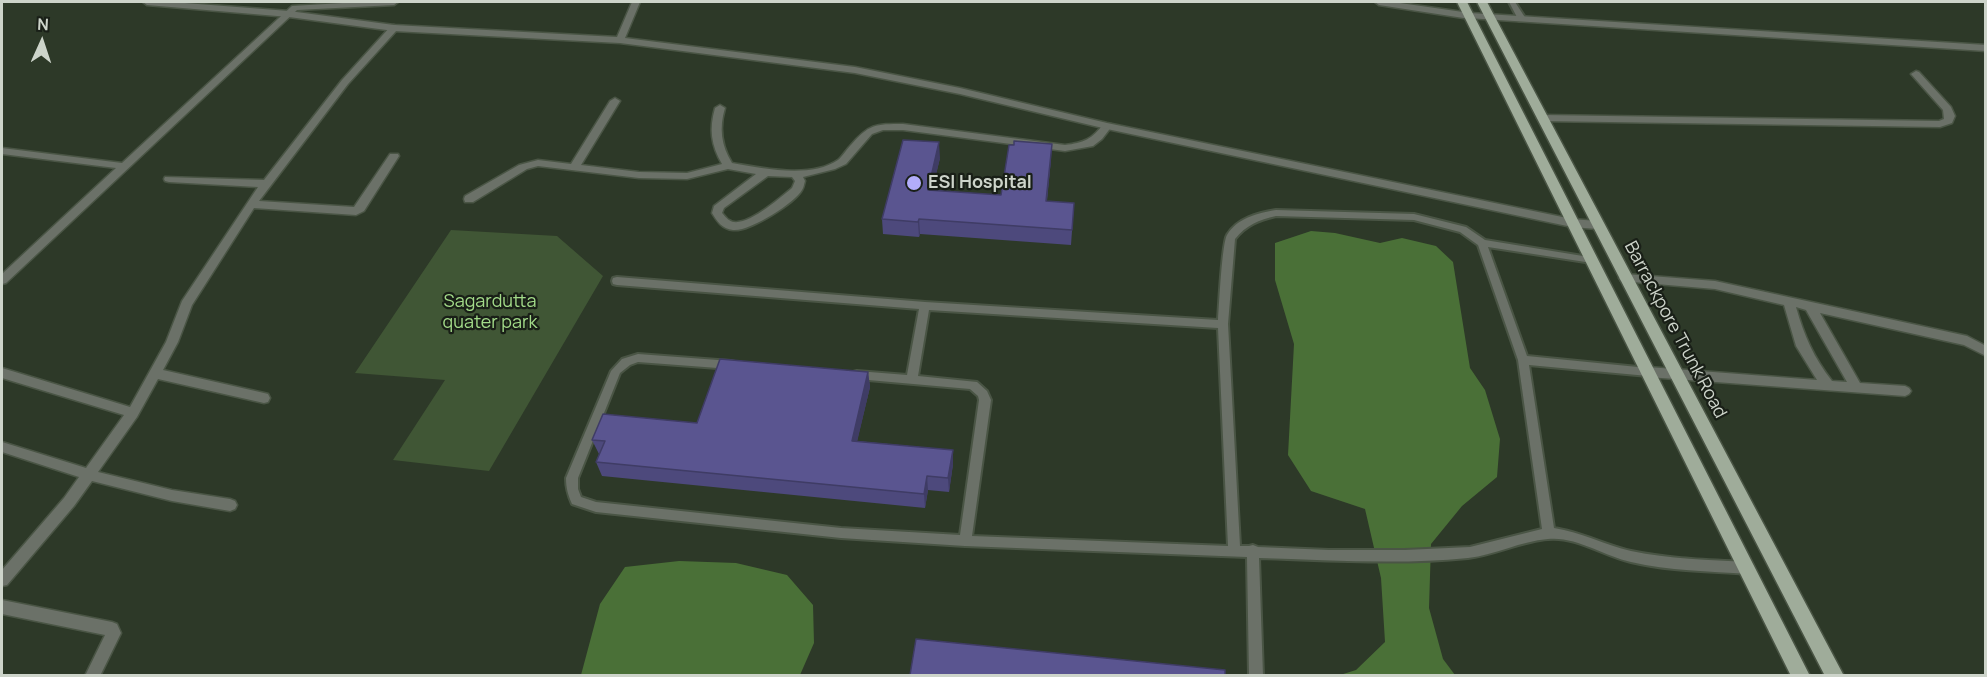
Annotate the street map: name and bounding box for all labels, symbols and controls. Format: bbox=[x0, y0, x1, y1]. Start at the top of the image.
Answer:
north arrow bbox=[12, 12, 72, 72]
text: N bbox=[37, 13, 49, 35]
place label: ESI Hospital bbox=[928, 172, 1032, 194]
marker: ESI Hospital bbox=[905, 174, 923, 192]
street label: Barrackpore Trunk Road bbox=[1619, 238, 1731, 422]
park label: Sagardutta quater park bbox=[443, 291, 537, 334]

